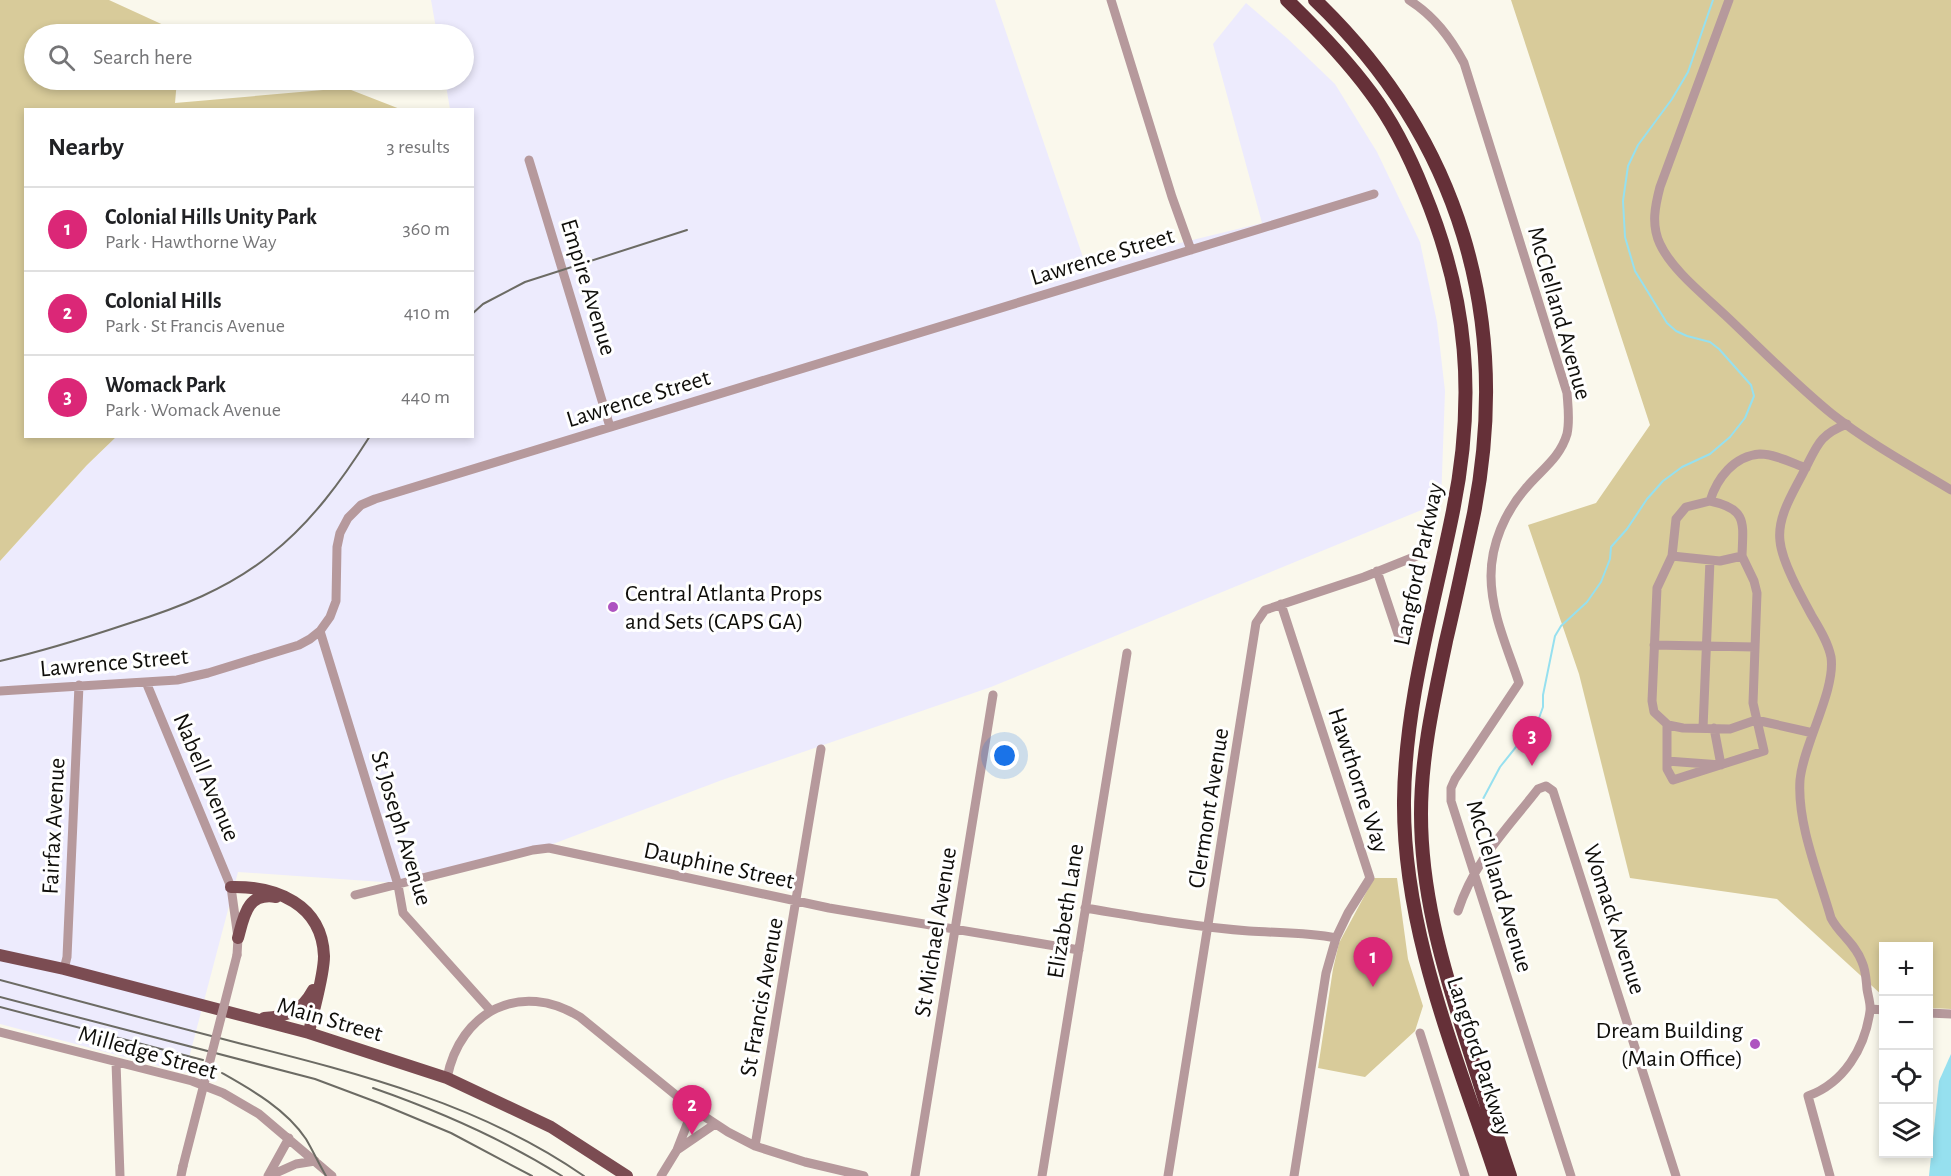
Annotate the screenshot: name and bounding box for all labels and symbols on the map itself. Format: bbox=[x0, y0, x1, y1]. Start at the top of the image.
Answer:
street label: Empire Avenue bbox=[556, 216, 620, 358]
street label: Lawrence Street bbox=[1028, 224, 1177, 290]
street label: McClelland Avenue bbox=[1523, 224, 1595, 402]
street label: Lawrence Street bbox=[564, 366, 713, 432]
street label: Langford Parkway bbox=[1390, 481, 1448, 648]
place label: Central Atlanta Props and Sets (CAPS GA) bbox=[625, 582, 822, 634]
marker: Central Atlanta Props and Sets (CAPS GA) bbox=[606, 600, 620, 614]
street label: Lawrence Street bbox=[39, 645, 190, 681]
street label: Hawthorne Way bbox=[1323, 705, 1393, 856]
street label: Nabell Avenue bbox=[168, 710, 244, 845]
pin: 3 bbox=[1512, 716, 1552, 766]
street label: Clermont Avenue bbox=[1184, 726, 1234, 890]
your location bbox=[990, 741, 1019, 770]
street label: St Joseph Avenue bbox=[366, 748, 436, 908]
street label: Fairfax Avenue bbox=[38, 757, 70, 895]
street label: McClelland Avenue bbox=[1461, 797, 1537, 975]
street label: Dauphine Street bbox=[641, 838, 797, 894]
street label: Womack Avenue bbox=[1578, 841, 1650, 997]
street label: Elizabeth Lane bbox=[1043, 842, 1088, 980]
street label: St Michael Avenue bbox=[911, 846, 961, 1019]
street label: St Francis Avenue bbox=[736, 916, 788, 1079]
pin: 1 bbox=[1354, 938, 1392, 987]
street label: Langford Parkway bbox=[1442, 974, 1516, 1139]
street label: Main Street bbox=[274, 993, 385, 1047]
place label: Dream Building (Main Office) bbox=[1596, 1019, 1743, 1071]
street label: Milledge Street bbox=[76, 1022, 220, 1084]
marker: Dream Building (Main Office) bbox=[1748, 1037, 1762, 1051]
pin: 2 bbox=[672, 1086, 712, 1135]

